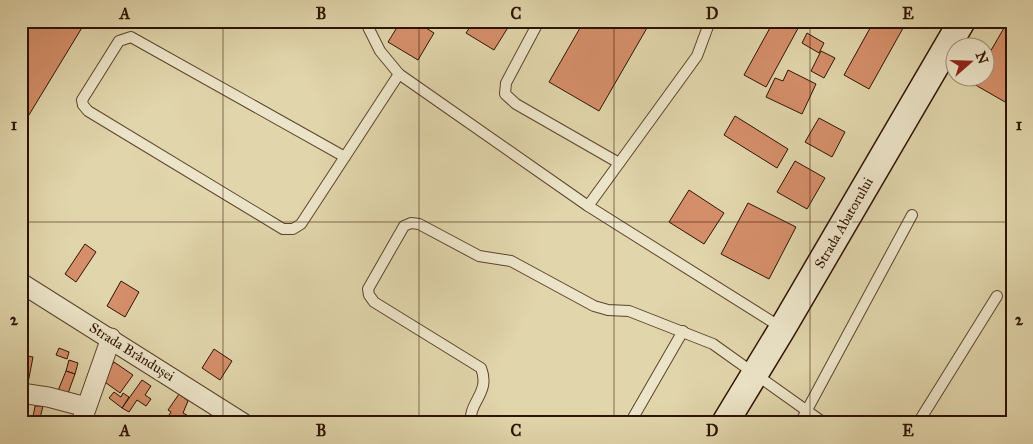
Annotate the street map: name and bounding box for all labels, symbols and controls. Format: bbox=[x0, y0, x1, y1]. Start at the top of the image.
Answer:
text: A bbox=[119, 4, 131, 23]
text: B bbox=[316, 4, 326, 23]
text: C bbox=[511, 4, 522, 23]
text: D bbox=[706, 4, 719, 23]
text: E bbox=[902, 4, 914, 23]
north arrow bbox=[946, 38, 996, 88]
text: N bbox=[972, 49, 992, 66]
text: 1 bbox=[11, 115, 18, 134]
text: 1 bbox=[1016, 115, 1023, 134]
street label: Strada Abatorului bbox=[811, 174, 877, 271]
text: 2 bbox=[10, 310, 19, 329]
text: 2 bbox=[1015, 310, 1024, 329]
street label: Strada Brândușei bbox=[86, 319, 178, 385]
text: A bbox=[119, 421, 131, 440]
text: B bbox=[316, 421, 326, 440]
text: C bbox=[511, 421, 522, 440]
text: D bbox=[706, 421, 719, 440]
text: E bbox=[902, 421, 914, 440]

